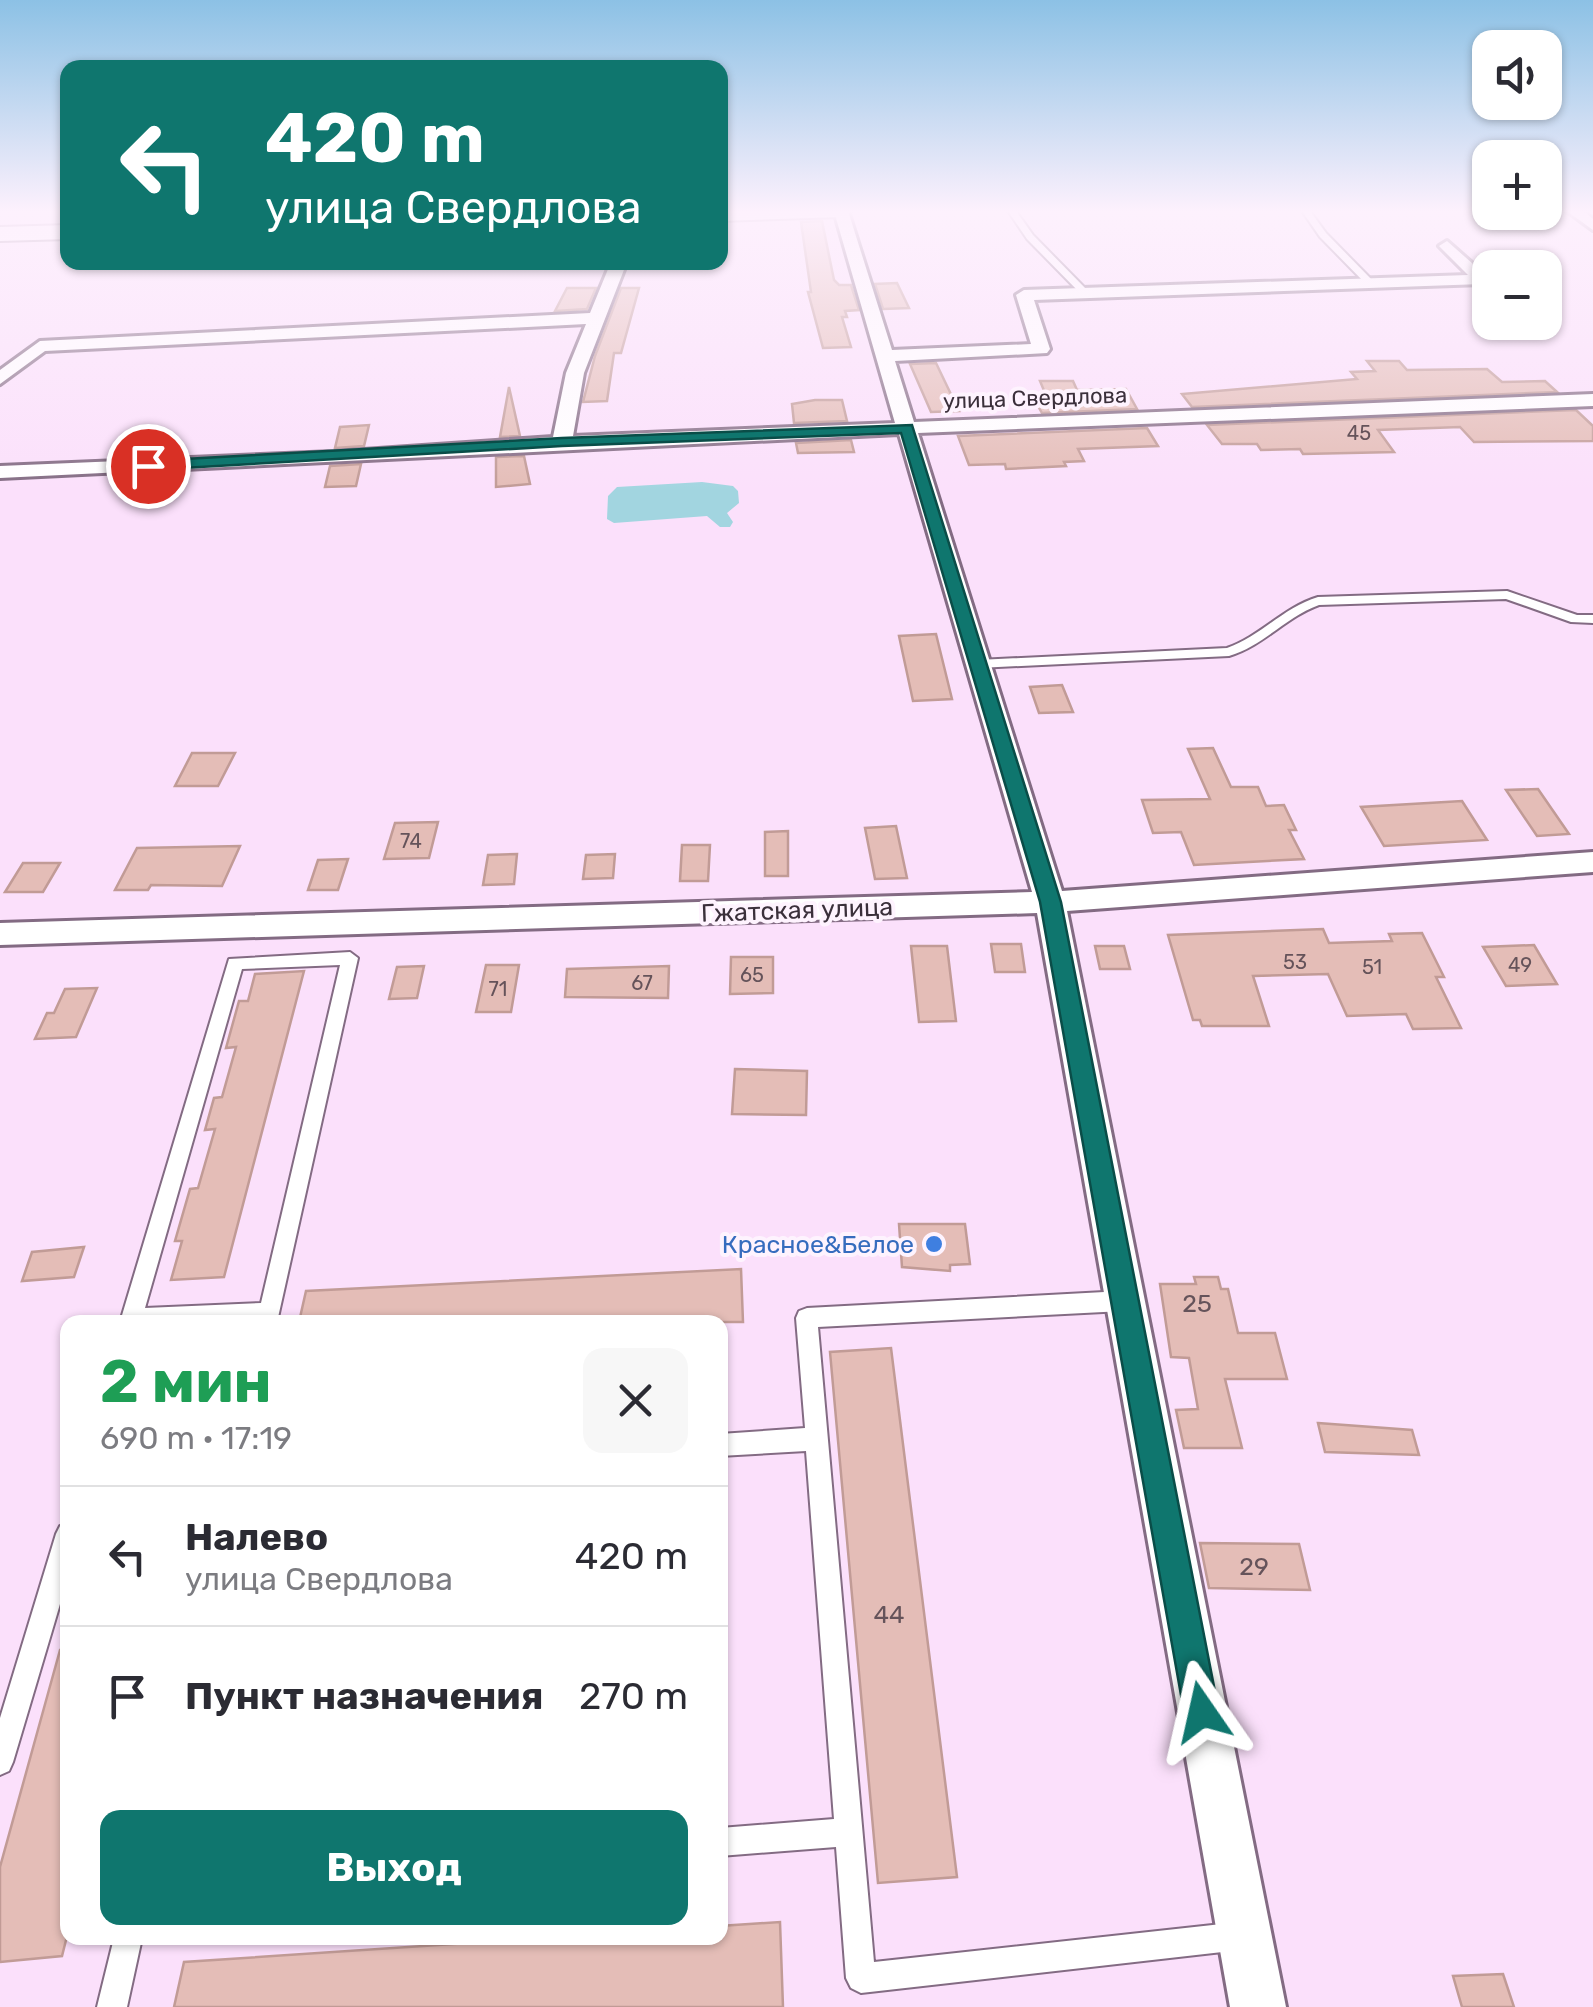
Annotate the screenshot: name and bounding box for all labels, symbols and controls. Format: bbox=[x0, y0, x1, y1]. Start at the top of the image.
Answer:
map controls bbox=[1472, 30, 1562, 340]
button: sound bbox=[1472, 30, 1562, 120]
text: 420 m bbox=[265, 97, 485, 180]
icon: left bbox=[100, 100, 230, 230]
button: + bbox=[1472, 140, 1562, 230]
text: улица Свердлова bbox=[265, 181, 642, 234]
button: − bbox=[1472, 250, 1562, 340]
street label: улица Свердлова bbox=[942, 381, 1128, 415]
house number: 45 bbox=[1347, 421, 1371, 445]
pin bbox=[106, 424, 191, 509]
icon: arrive bbox=[121, 439, 176, 494]
house number: 74 bbox=[400, 829, 422, 853]
street label: Гжатская улица bbox=[700, 892, 894, 928]
house number: 53 bbox=[1283, 950, 1307, 974]
house number: 49 bbox=[1508, 953, 1532, 977]
house number: 51 bbox=[1362, 955, 1382, 979]
house number: 65 bbox=[740, 963, 764, 987]
house number: 67 bbox=[631, 971, 653, 995]
house number: 71 bbox=[489, 977, 507, 1001]
place label: Красное&Белое bbox=[722, 1230, 914, 1259]
marker: Красное&Белое bbox=[923, 1233, 945, 1255]
house number: 25 bbox=[1182, 1289, 1212, 1318]
text: 2 мин bbox=[100, 1346, 272, 1417]
button: close bbox=[583, 1348, 688, 1453]
text: 690 m · 17:19 bbox=[100, 1419, 292, 1457]
text: Налево bbox=[185, 1514, 328, 1560]
icon: left bbox=[100, 1529, 155, 1584]
text: 420 m bbox=[575, 1533, 688, 1579]
house number: 29 bbox=[1239, 1552, 1269, 1581]
text: улица Свердлова bbox=[185, 1560, 453, 1598]
house number: 44 bbox=[873, 1600, 905, 1629]
position arrow bbox=[1150, 1660, 1254, 1764]
icon: arrive bbox=[100, 1669, 155, 1724]
text: Пункт назначения bbox=[185, 1673, 544, 1719]
text: 270 m bbox=[579, 1673, 688, 1719]
button: Выход bbox=[100, 1810, 688, 1925]

